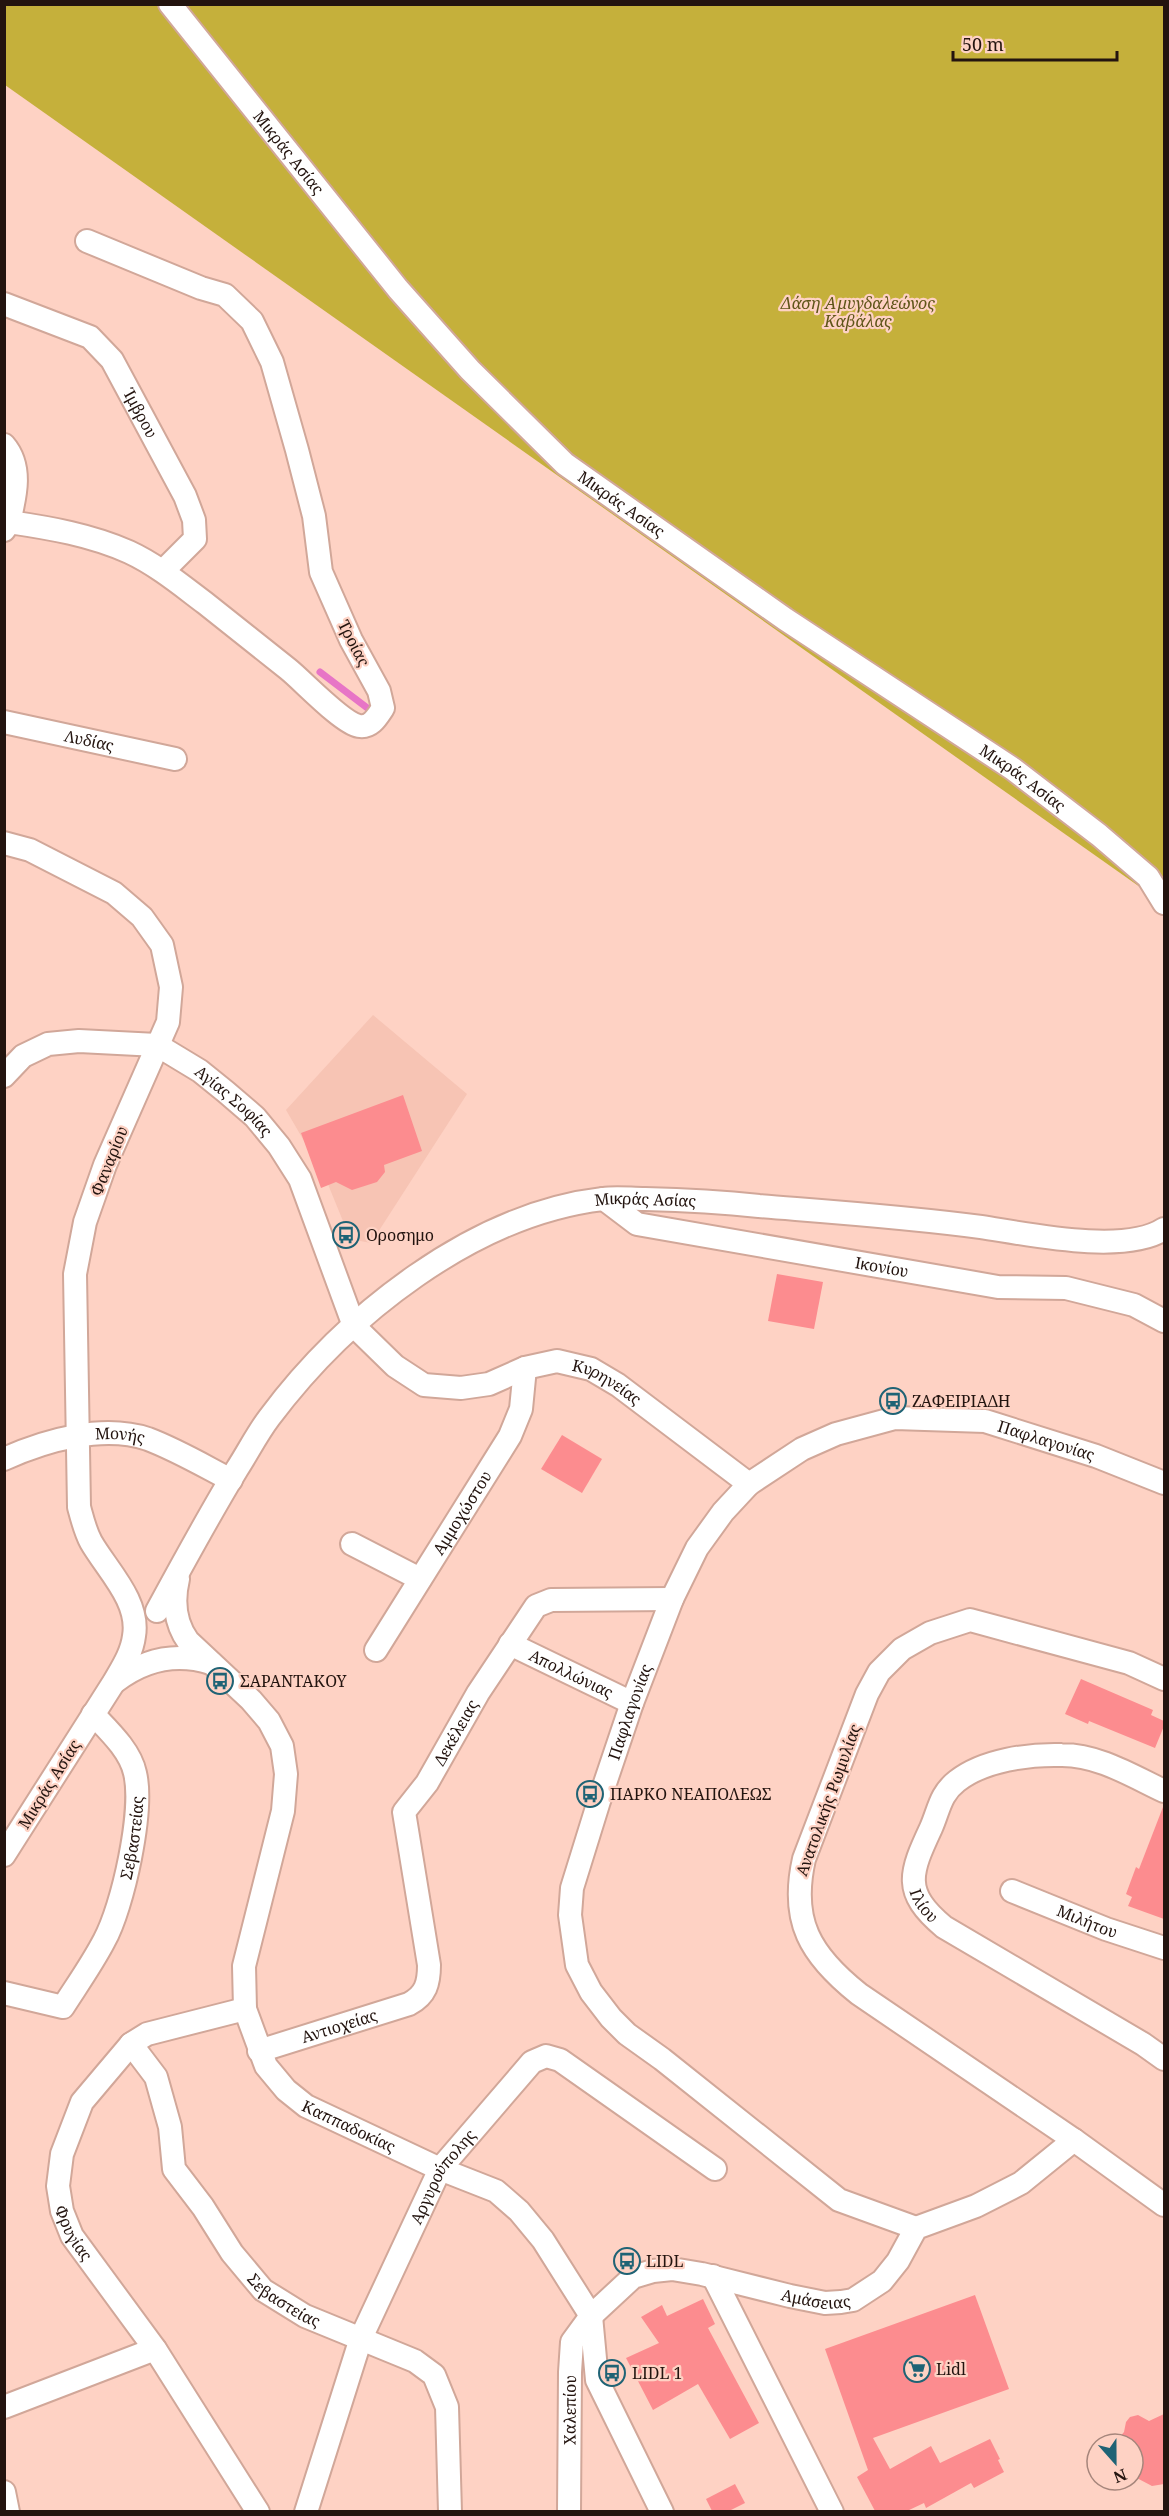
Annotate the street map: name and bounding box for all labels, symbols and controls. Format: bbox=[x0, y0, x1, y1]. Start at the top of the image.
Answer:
scale bar bbox=[953, 24, 1116, 62]
text: 50 m bbox=[962, 32, 1004, 56]
street label: Μικράς Ασίας bbox=[248, 106, 329, 199]
park label: Δάση Αμυγδαλεώνος Καβάλας bbox=[780, 292, 935, 332]
street label: Ίμβρου bbox=[118, 383, 163, 442]
street label: Μικράς Ασίας bbox=[574, 466, 669, 542]
street label: Τροίας bbox=[333, 616, 375, 670]
street label: Λυδίας bbox=[62, 724, 116, 757]
street label: Μικράς Ασίας bbox=[975, 739, 1071, 817]
street label: Αγίας Σοφίας bbox=[190, 1060, 278, 1141]
street label: Φαναρίου bbox=[85, 1123, 133, 1199]
street label: Μικράς Ασίας bbox=[593, 1187, 697, 1212]
bus stop icon: Οροσημο bbox=[331, 1220, 361, 1250]
place label: Οροσημο bbox=[366, 1224, 434, 1246]
street label: Ικονίου bbox=[853, 1251, 910, 1282]
street label: Κυρηνείας bbox=[570, 1354, 646, 1410]
bus stop icon: ΖΑΦΕΙΡΙΑΔΗ bbox=[878, 1386, 908, 1416]
place label: ΖΑΦΕΙΡΙΑΔΗ bbox=[912, 1390, 1011, 1412]
street label: Παφλαγονίας bbox=[995, 1415, 1098, 1466]
street label: Μονής bbox=[95, 1422, 148, 1449]
street label: Αμμοχώστου bbox=[427, 1466, 497, 1559]
street label: Απολλώνιας bbox=[526, 1644, 617, 1703]
street label: Παφλαγονίας bbox=[603, 1660, 657, 1763]
bus stop icon: ΣΑΡΑΝΤΑΚΟΥ bbox=[205, 1666, 235, 1696]
place label: ΣΑΡΑΝΤΑΚΟΥ bbox=[240, 1670, 348, 1692]
street label: Δεκέλειας bbox=[428, 1695, 483, 1769]
street label: Ανατολικής Ρωμυλίας bbox=[790, 1721, 866, 1879]
street label: Μικράς Ασίας bbox=[13, 1735, 85, 1833]
bus stop icon: ΠΑΡΚΟ ΝΕΑΠΟΛΕΩΣ bbox=[575, 1779, 605, 1809]
place label: ΠΑΡΚΟ ΝΕΑΠΟΛΕΩΣ bbox=[610, 1783, 772, 1805]
street label: Σεβαστείας bbox=[115, 1796, 148, 1882]
street label: Ιλίου bbox=[905, 1886, 943, 1928]
street label: Μιλήτου bbox=[1054, 1899, 1120, 1943]
street label: Αντιοχείας bbox=[298, 2004, 380, 2048]
street label: Καππαδοκίας bbox=[298, 2095, 400, 2158]
street label: Αργυρούπολης bbox=[405, 2124, 481, 2228]
street label: Φρυγίας bbox=[50, 2202, 98, 2266]
bus stop icon: LIDL bbox=[612, 2246, 642, 2276]
place label: LIDL bbox=[646, 2250, 683, 2272]
street label: Σεβαστείας bbox=[242, 2269, 324, 2332]
street label: Αμάσειας bbox=[779, 2283, 852, 2314]
supermarket icon: Lidl bbox=[902, 2354, 932, 2384]
bus stop icon: LIDL 1 bbox=[597, 2358, 627, 2388]
place label: Lidl bbox=[936, 2358, 966, 2380]
place label: LIDL 1 bbox=[632, 2362, 683, 2384]
street label: Χαλεπίου bbox=[558, 2375, 581, 2445]
north arrow bbox=[1085, 2432, 1145, 2492]
text: N bbox=[1110, 2463, 1130, 2489]

